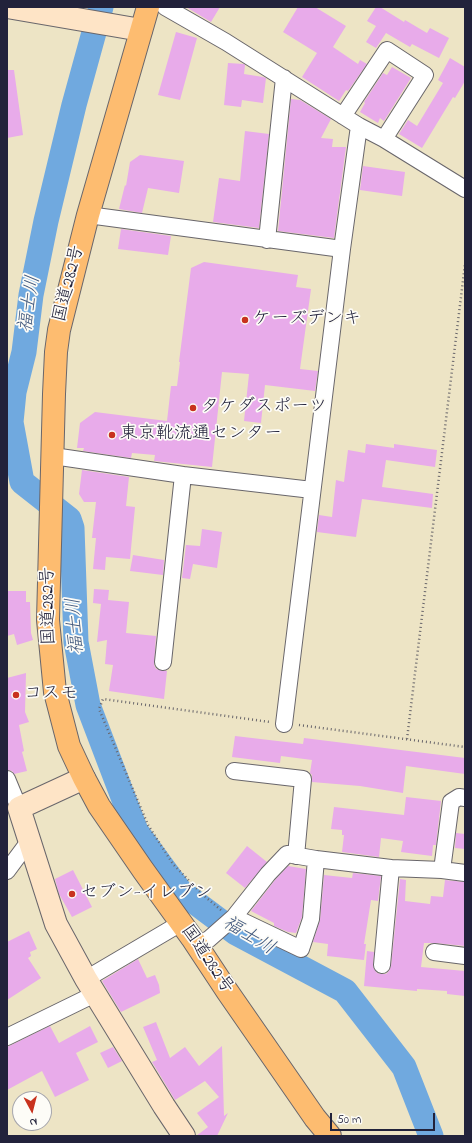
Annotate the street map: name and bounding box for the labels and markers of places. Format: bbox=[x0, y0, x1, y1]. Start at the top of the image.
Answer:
place label: ケーズデンキ bbox=[253, 309, 361, 331]
marker: ケーズデンキ bbox=[240, 315, 250, 325]
place label: タケダスポーツ bbox=[201, 397, 327, 419]
marker: タケダスポーツ bbox=[188, 403, 198, 413]
place label: 東京靴流通センター bbox=[120, 424, 282, 446]
marker: 東京靴流通センター bbox=[107, 430, 117, 440]
place label: コスモ bbox=[24, 684, 78, 706]
marker: コスモ bbox=[11, 690, 21, 700]
place label: セブン-イレブン bbox=[80, 883, 213, 905]
marker: セブン-イレブン bbox=[67, 889, 77, 899]

